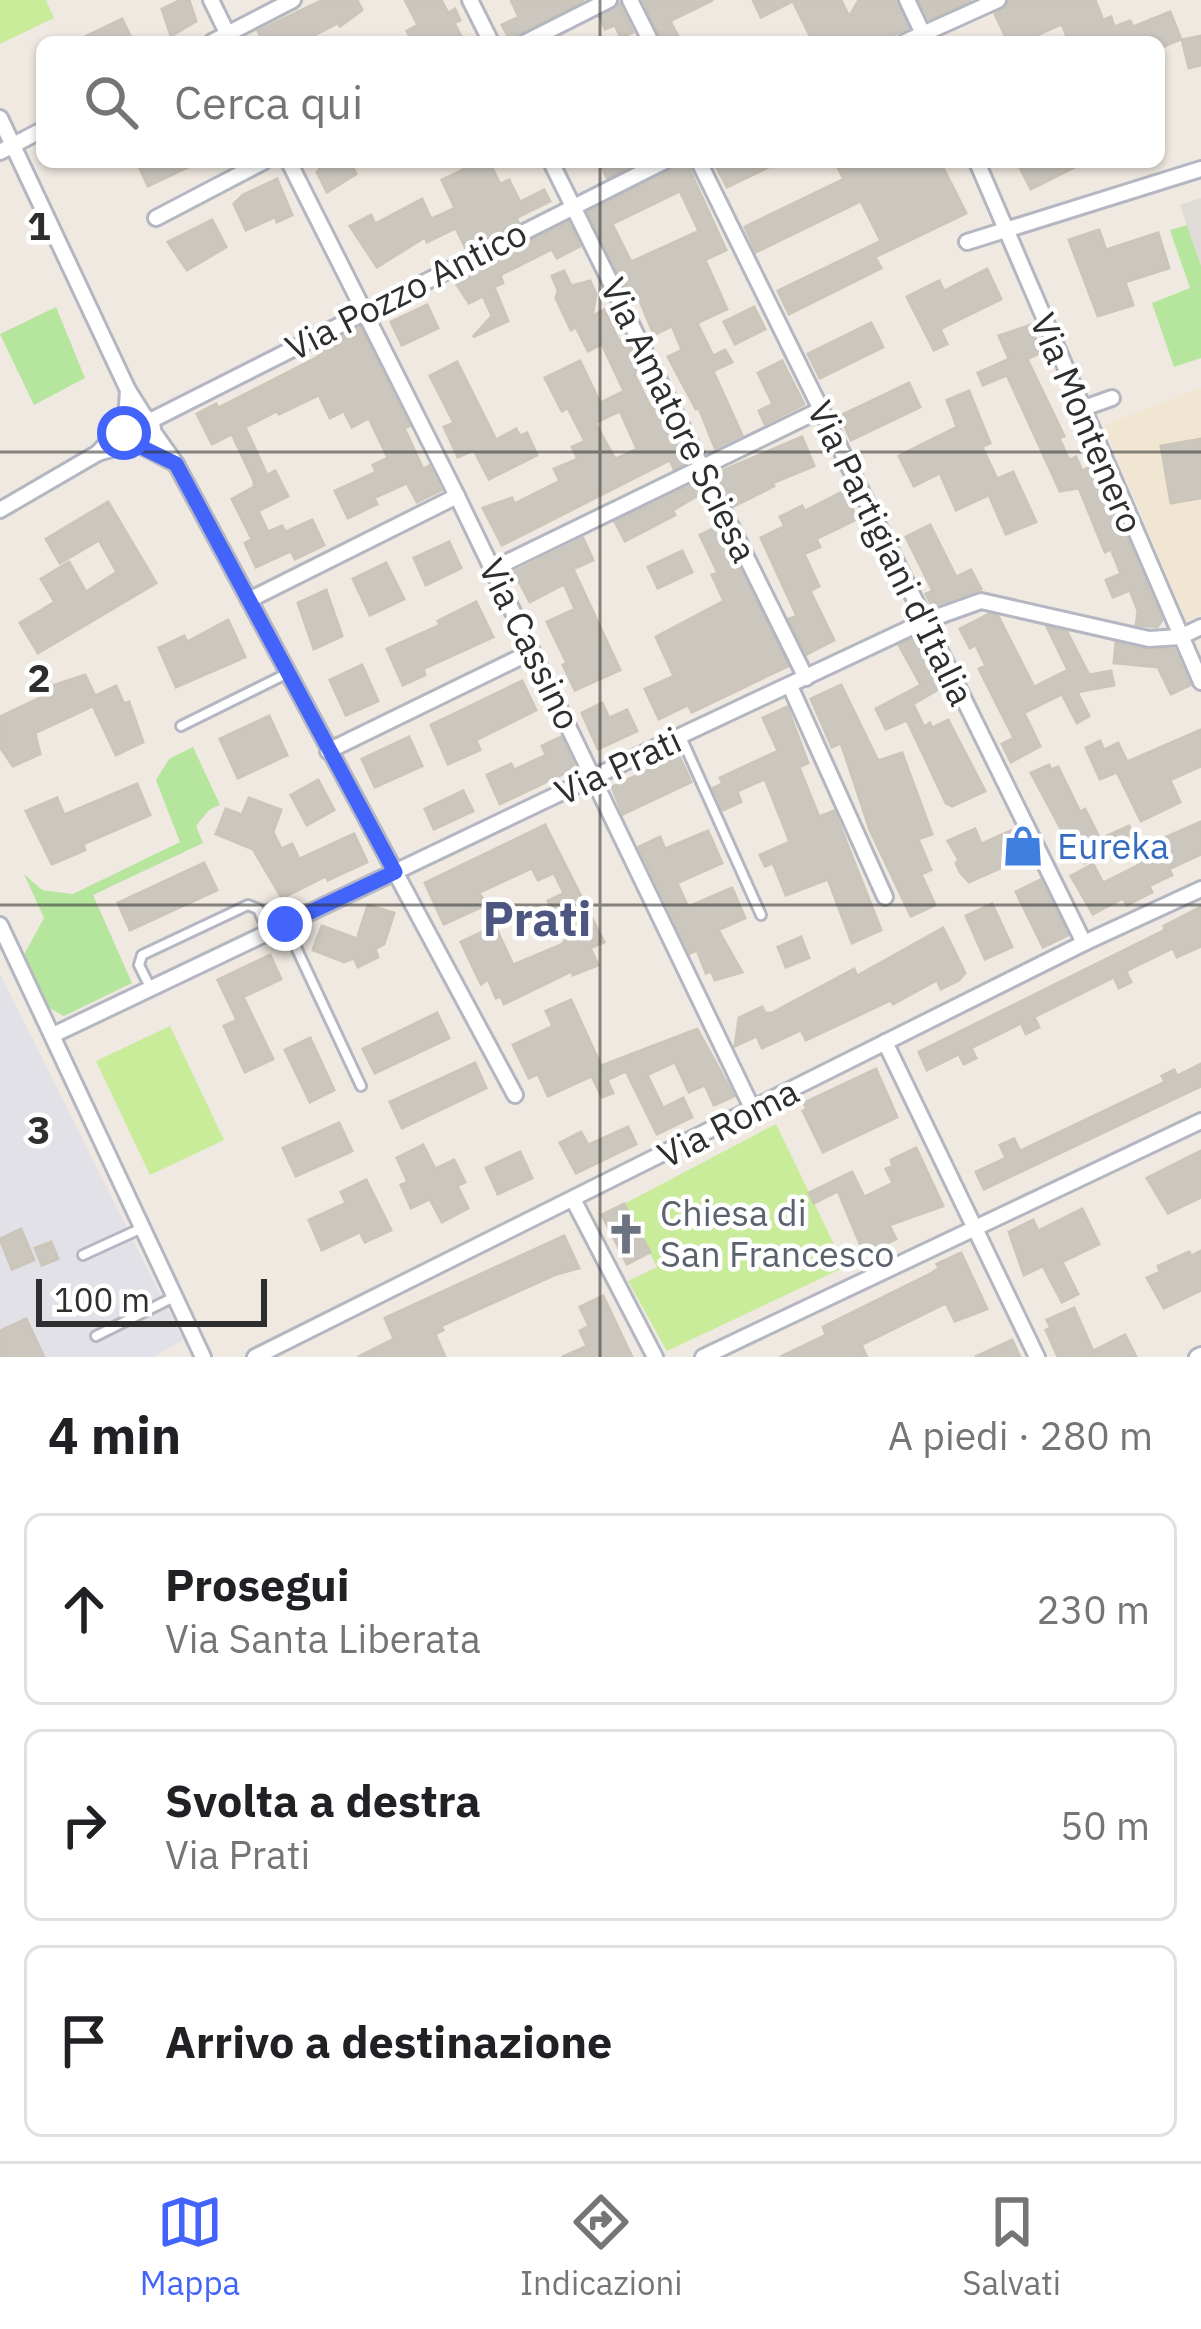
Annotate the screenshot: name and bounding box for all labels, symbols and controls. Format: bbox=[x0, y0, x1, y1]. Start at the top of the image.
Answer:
search box bbox=[36, 36, 1165, 168]
icon: search bbox=[78, 69, 144, 135]
text: Cerca qui bbox=[174, 73, 363, 131]
text: 1 bbox=[27, 200, 51, 251]
street label: Via Pozzo Antico bbox=[277, 209, 534, 371]
street label: Via Amatore Sciesa bbox=[590, 270, 769, 570]
street label: Via Montenero bbox=[1020, 306, 1155, 540]
street label: Via Partigiani d'Italia bbox=[797, 393, 986, 713]
route start bbox=[97, 406, 151, 460]
street label: Via Cassino bbox=[469, 550, 592, 737]
text: 2 bbox=[27, 652, 51, 703]
street label: Via Prati bbox=[547, 716, 688, 815]
place label: Eureka bbox=[1057, 822, 1169, 869]
shop icon: Eureka bbox=[1000, 823, 1046, 869]
district label: Prati bbox=[483, 887, 591, 949]
route end bbox=[258, 897, 312, 951]
street label: Via Roma bbox=[649, 1067, 806, 1178]
text: 3 bbox=[27, 1104, 51, 1155]
place label: Chiesa di San Francesco bbox=[660, 1189, 894, 1277]
church icon: Chiesa di San Francesco bbox=[603, 1211, 649, 1257]
scale bar bbox=[36, 1273, 267, 1326]
text: 100 m bbox=[54, 1278, 150, 1321]
text: 4 min bbox=[48, 1402, 181, 1468]
text: A piedi · 280 m bbox=[888, 1410, 1153, 1461]
text: Prosegui bbox=[165, 1555, 350, 1613]
icon: ahead bbox=[51, 1576, 117, 1642]
text: 230 m bbox=[1037, 1584, 1150, 1635]
text: Via Santa Liberata bbox=[165, 1613, 481, 1664]
text: Svolta a destra bbox=[165, 1771, 481, 1829]
icon: right bbox=[51, 1792, 117, 1858]
text: 50 m bbox=[1060, 1800, 1150, 1851]
text: Via Prati bbox=[165, 1829, 310, 1880]
icon: arrive bbox=[51, 2008, 117, 2074]
text: Arrivo a destinazione bbox=[165, 2012, 612, 2070]
tab: Mappa bbox=[140, 2189, 240, 2304]
tab: Indicazioni bbox=[520, 2189, 683, 2304]
tab: Salvati bbox=[962, 2189, 1061, 2304]

